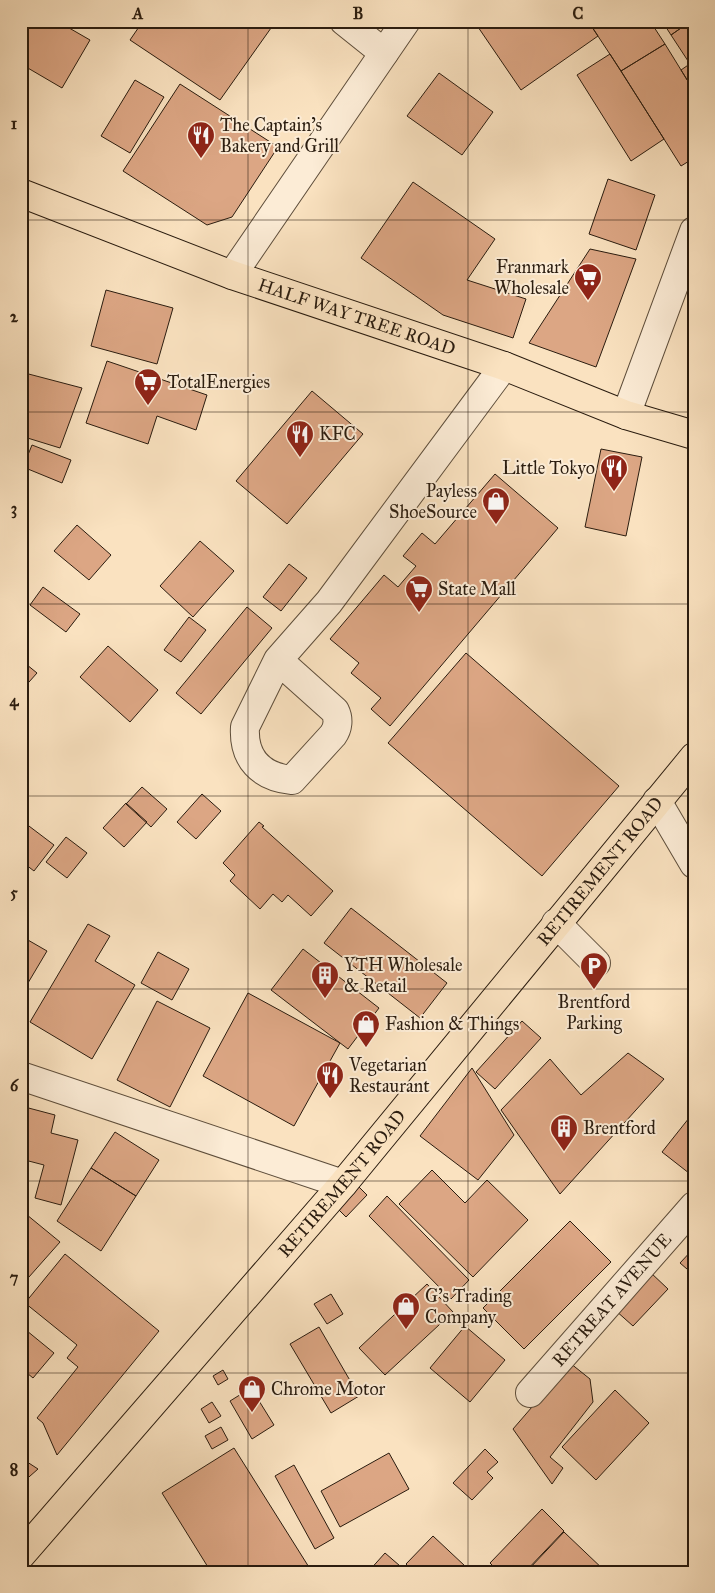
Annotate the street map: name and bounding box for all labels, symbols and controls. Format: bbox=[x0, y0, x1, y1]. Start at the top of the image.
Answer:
text: A bbox=[132, 4, 144, 23]
text: B bbox=[353, 4, 363, 23]
text: C bbox=[573, 4, 584, 23]
text: 1 bbox=[11, 114, 18, 133]
place label: The Captain's Bakery and Grill bbox=[220, 114, 339, 157]
restaurant icon: The Captain's Bakery and Grill bbox=[186, 120, 216, 159]
place label: Franmark Wholesale bbox=[494, 256, 570, 299]
supermarket icon: Franmark Wholesale bbox=[573, 262, 603, 301]
street label: HALF WAY TREE ROAD bbox=[255, 274, 458, 360]
text: 2 bbox=[10, 307, 19, 326]
supermarket icon: TotalEnergies bbox=[133, 367, 163, 406]
place label: TotalEnergies bbox=[167, 371, 270, 394]
restaurant icon: KFC bbox=[285, 419, 315, 458]
place label: KFC bbox=[319, 423, 356, 445]
restaurant icon: Little Tokyo bbox=[599, 453, 629, 492]
place label: Little Tokyo bbox=[502, 457, 595, 479]
place label: Payless ShoeSource bbox=[389, 480, 477, 523]
shop icon: Payless ShoeSource bbox=[481, 486, 511, 525]
text: 3 bbox=[11, 499, 17, 519]
supermarket icon: State Mall bbox=[404, 574, 434, 613]
place label: State Mall bbox=[438, 578, 516, 600]
text: 4 bbox=[10, 691, 20, 711]
street label: RETIREMENT ROAD bbox=[532, 792, 668, 950]
text: 5 bbox=[10, 883, 18, 902]
parking icon: Brentford Parking bbox=[579, 951, 609, 990]
place label: YTH Wholesale & Retail bbox=[344, 954, 462, 997]
building icon: YTH Wholesale & Retail bbox=[310, 960, 340, 999]
place label: Brentford Parking bbox=[558, 991, 630, 1035]
shop icon: Fashion & Things bbox=[351, 1009, 381, 1048]
place label: Fashion & Things bbox=[385, 1013, 519, 1036]
place label: Vegetarian Restaurant bbox=[348, 1054, 430, 1097]
restaurant icon: Vegetarian Restaurant bbox=[315, 1060, 345, 1099]
text: 6 bbox=[10, 1076, 19, 1095]
street label: RETIREMENT ROAD bbox=[273, 1105, 410, 1262]
building icon: Brentford bbox=[549, 1113, 579, 1152]
place label: Brentford bbox=[583, 1117, 656, 1139]
street label: RETREAT AVENUE bbox=[547, 1229, 676, 1371]
text: 7 bbox=[10, 1268, 19, 1287]
place label: G's Trading Company bbox=[425, 1285, 512, 1328]
shop icon: G's Trading Company bbox=[391, 1291, 421, 1330]
shop icon: Chrome Motor bbox=[237, 1374, 267, 1413]
place label: Chrome Motor bbox=[271, 1378, 386, 1400]
text: 8 bbox=[10, 1460, 18, 1479]

